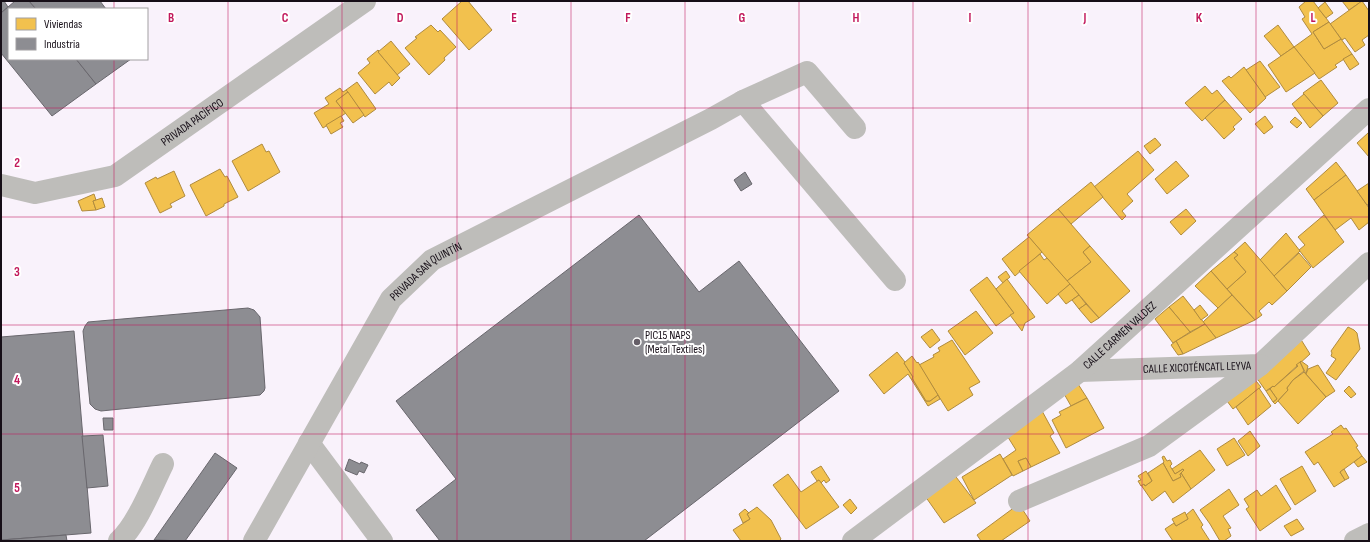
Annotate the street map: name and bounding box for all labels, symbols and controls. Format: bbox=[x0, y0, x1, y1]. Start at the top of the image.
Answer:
legend bbox=[8, 8, 148, 60]
text: B bbox=[168, 10, 174, 26]
text: C bbox=[282, 10, 289, 26]
text: D bbox=[397, 10, 404, 26]
text: E bbox=[511, 10, 517, 26]
text: F bbox=[625, 10, 631, 26]
text: G bbox=[739, 10, 746, 26]
text: H bbox=[853, 10, 860, 26]
text: I bbox=[969, 10, 972, 26]
text: J bbox=[1083, 10, 1087, 26]
text: K bbox=[1196, 10, 1203, 26]
text: L bbox=[1310, 10, 1316, 26]
text: Viviendas bbox=[44, 17, 82, 32]
text: Industria bbox=[44, 37, 80, 52]
street label: PRIVADA PACÍFICO bbox=[158, 95, 227, 149]
text: 2 bbox=[14, 155, 20, 171]
street label: PRIVADA SAN QUINTÍN bbox=[387, 239, 465, 304]
text: 3 bbox=[14, 264, 20, 280]
street label: CALLE CARMEN VALDEZ bbox=[1080, 298, 1160, 373]
place label: PIC15 NAPS (Metal Textiles) bbox=[645, 328, 705, 357]
marker: PIC15 NAPS (Metal Textiles) bbox=[632, 337, 642, 347]
street label: CALLE XICOTÉNCATL LEYVA bbox=[1143, 358, 1252, 377]
text: 4 bbox=[14, 372, 20, 388]
text: 5 bbox=[14, 480, 20, 496]

